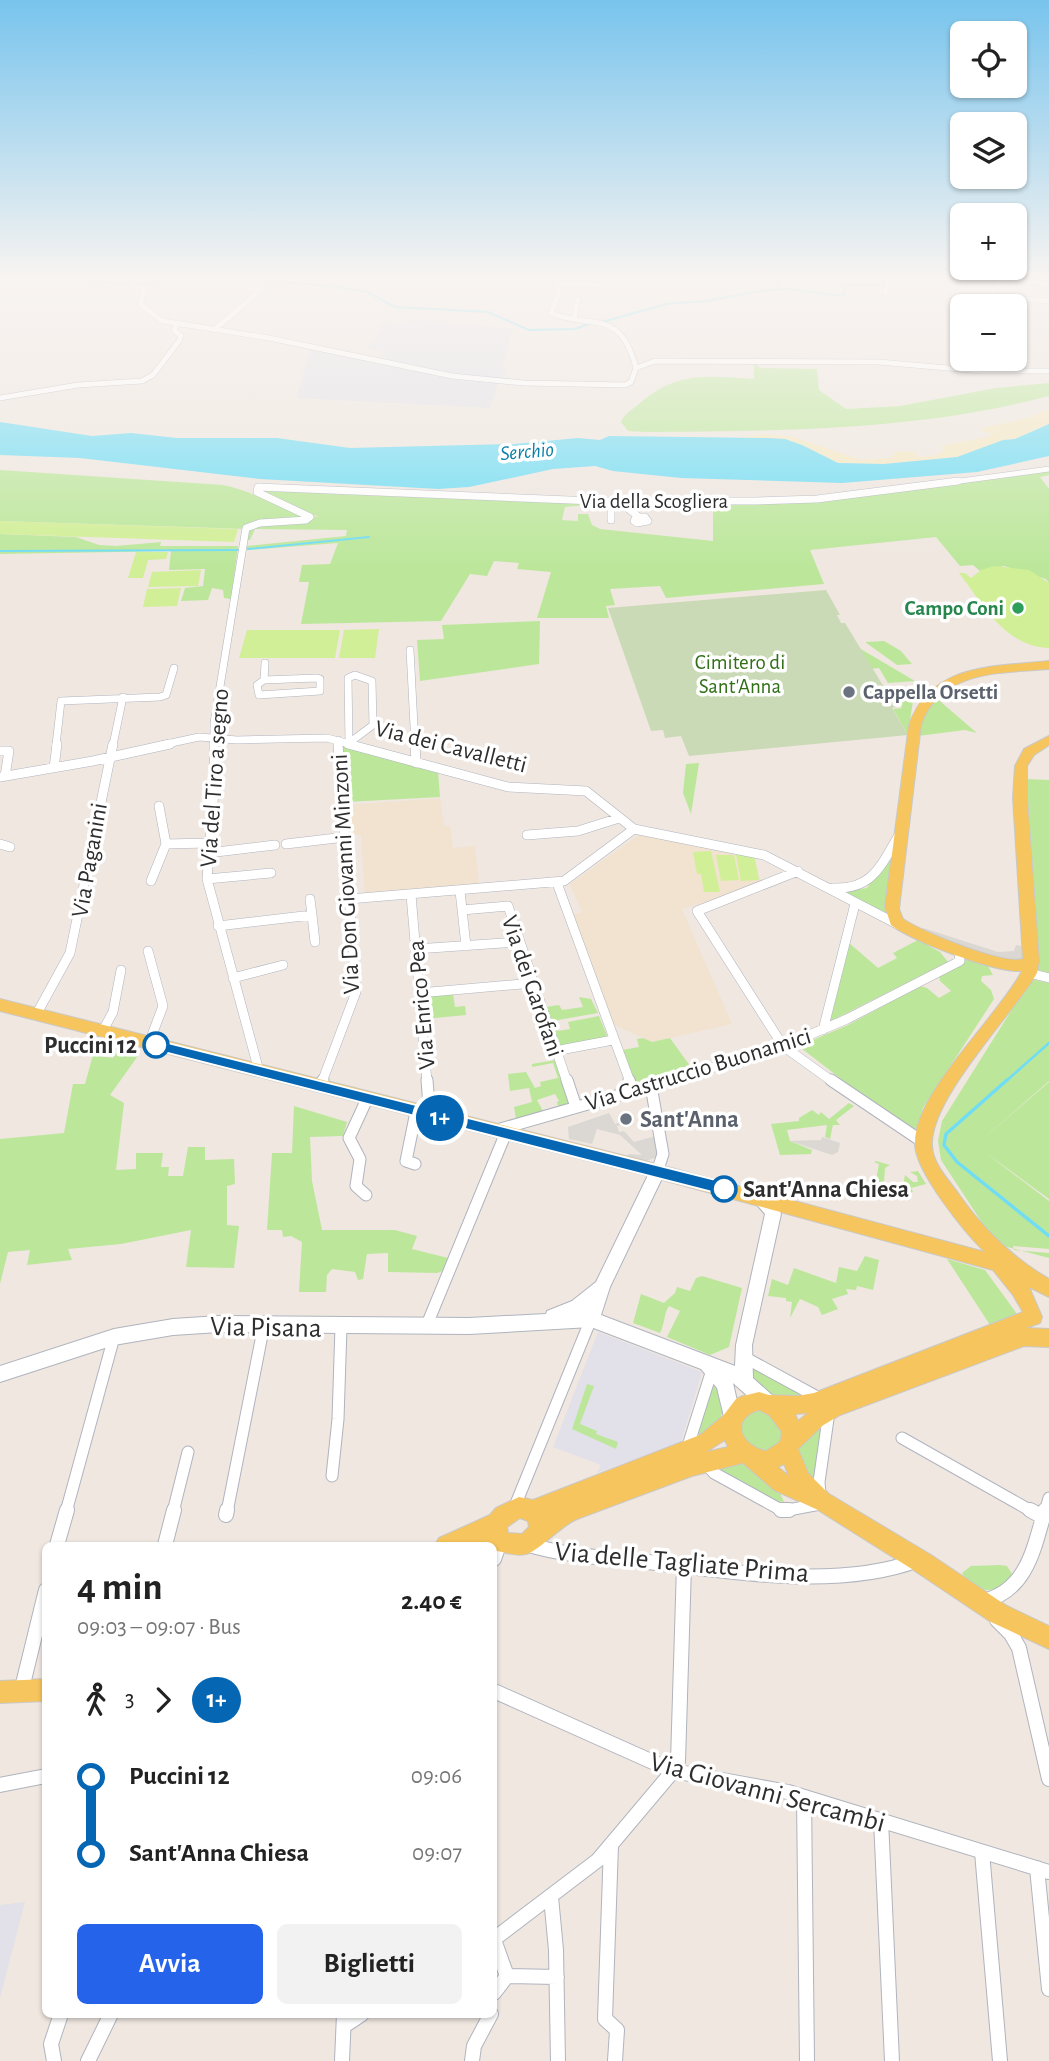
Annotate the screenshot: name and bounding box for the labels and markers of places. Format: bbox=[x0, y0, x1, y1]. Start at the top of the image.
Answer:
place label: Campo Coni bbox=[904, 598, 1004, 619]
marker: Campo Coni bbox=[1010, 600, 1026, 616]
place label: Cappella Orsetti bbox=[863, 682, 998, 703]
marker: Cappella Orsetti bbox=[841, 684, 857, 700]
marker: Puccini 12 bbox=[143, 1032, 169, 1058]
place label: Puccini 12 bbox=[44, 1034, 137, 1058]
place label: Sant'Anna bbox=[640, 1108, 739, 1132]
marker: Sant'Anna bbox=[618, 1111, 634, 1127]
marker: Sant'Anna Chiesa bbox=[711, 1176, 737, 1202]
place label: Sant'Anna Chiesa bbox=[743, 1178, 909, 1202]

